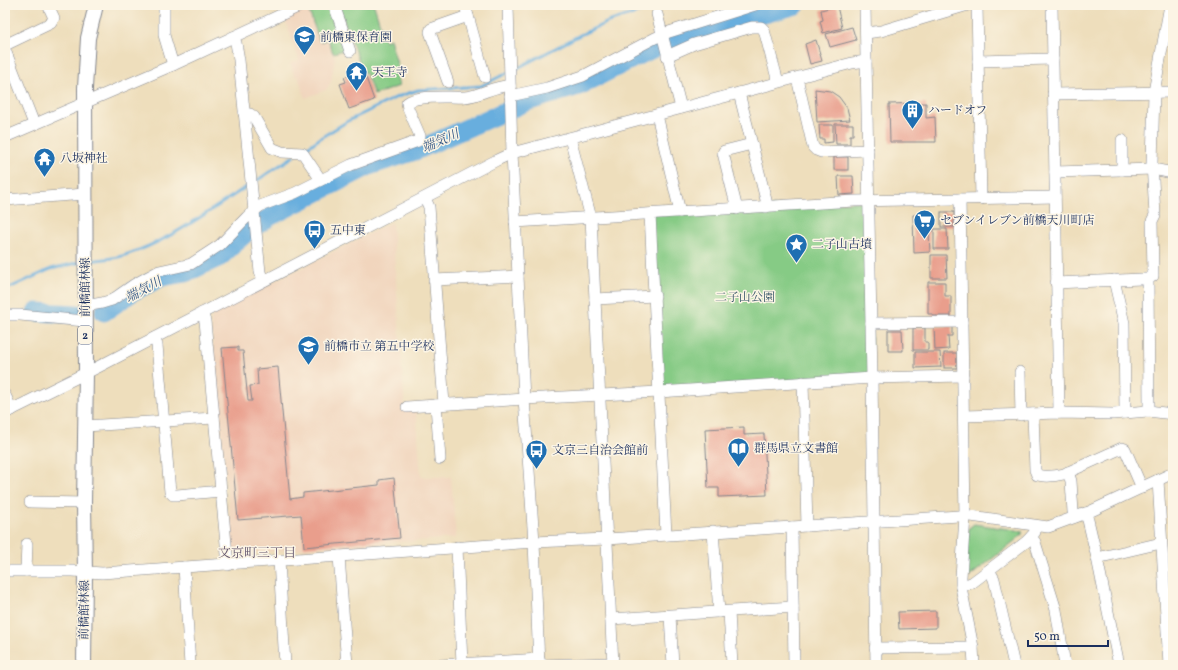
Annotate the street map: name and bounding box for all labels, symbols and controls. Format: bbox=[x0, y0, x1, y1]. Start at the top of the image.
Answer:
school or university icon: 前橋東保育園 bbox=[292, 24, 318, 57]
place label: 前橋東保育園 bbox=[320, 30, 392, 46]
temple icon: 天王寺 bbox=[344, 59, 370, 92]
place label: 天王寺 bbox=[372, 65, 408, 81]
building icon: ハードオフ bbox=[899, 97, 925, 130]
place label: ハードオフ bbox=[928, 103, 987, 119]
water label: 端気川 bbox=[419, 125, 464, 158]
temple icon: 八坂神社 bbox=[31, 145, 57, 178]
place label: 八坂神社 bbox=[60, 151, 108, 167]
supermarket icon: セブンイレブン前橋天川町店 bbox=[911, 207, 937, 240]
place label: セブンイレブン前橋天川町店 bbox=[940, 213, 1094, 229]
bus stop icon: 五中東 bbox=[301, 217, 327, 250]
place label: 五中東 bbox=[330, 223, 366, 239]
place icon: 二子山古墳 bbox=[783, 231, 809, 264]
place label: 二子山古墳 bbox=[812, 237, 872, 253]
street label: 前橋館林線 bbox=[78, 257, 94, 317]
water label: 端気川 bbox=[123, 272, 167, 308]
park label: 二子山公園 bbox=[715, 290, 775, 306]
road number: 2 bbox=[78, 326, 92, 344]
school or university icon: 前橋市立 第五中学校 bbox=[296, 333, 322, 366]
place label: 前橋市立 第五中学校 bbox=[324, 339, 434, 355]
library icon: 群馬県立文書館 bbox=[725, 435, 751, 468]
bus stop icon: 文京三自治会館前 bbox=[523, 437, 549, 470]
place label: 群馬県立文書館 bbox=[754, 441, 838, 457]
place label: 文京三自治会館前 bbox=[552, 443, 648, 459]
district label: 文京町三丁目 bbox=[218, 545, 296, 563]
street label: 前橋館林線 bbox=[76, 580, 94, 640]
scale bar bbox=[1028, 622, 1108, 648]
text: 50 m bbox=[1034, 629, 1060, 645]

